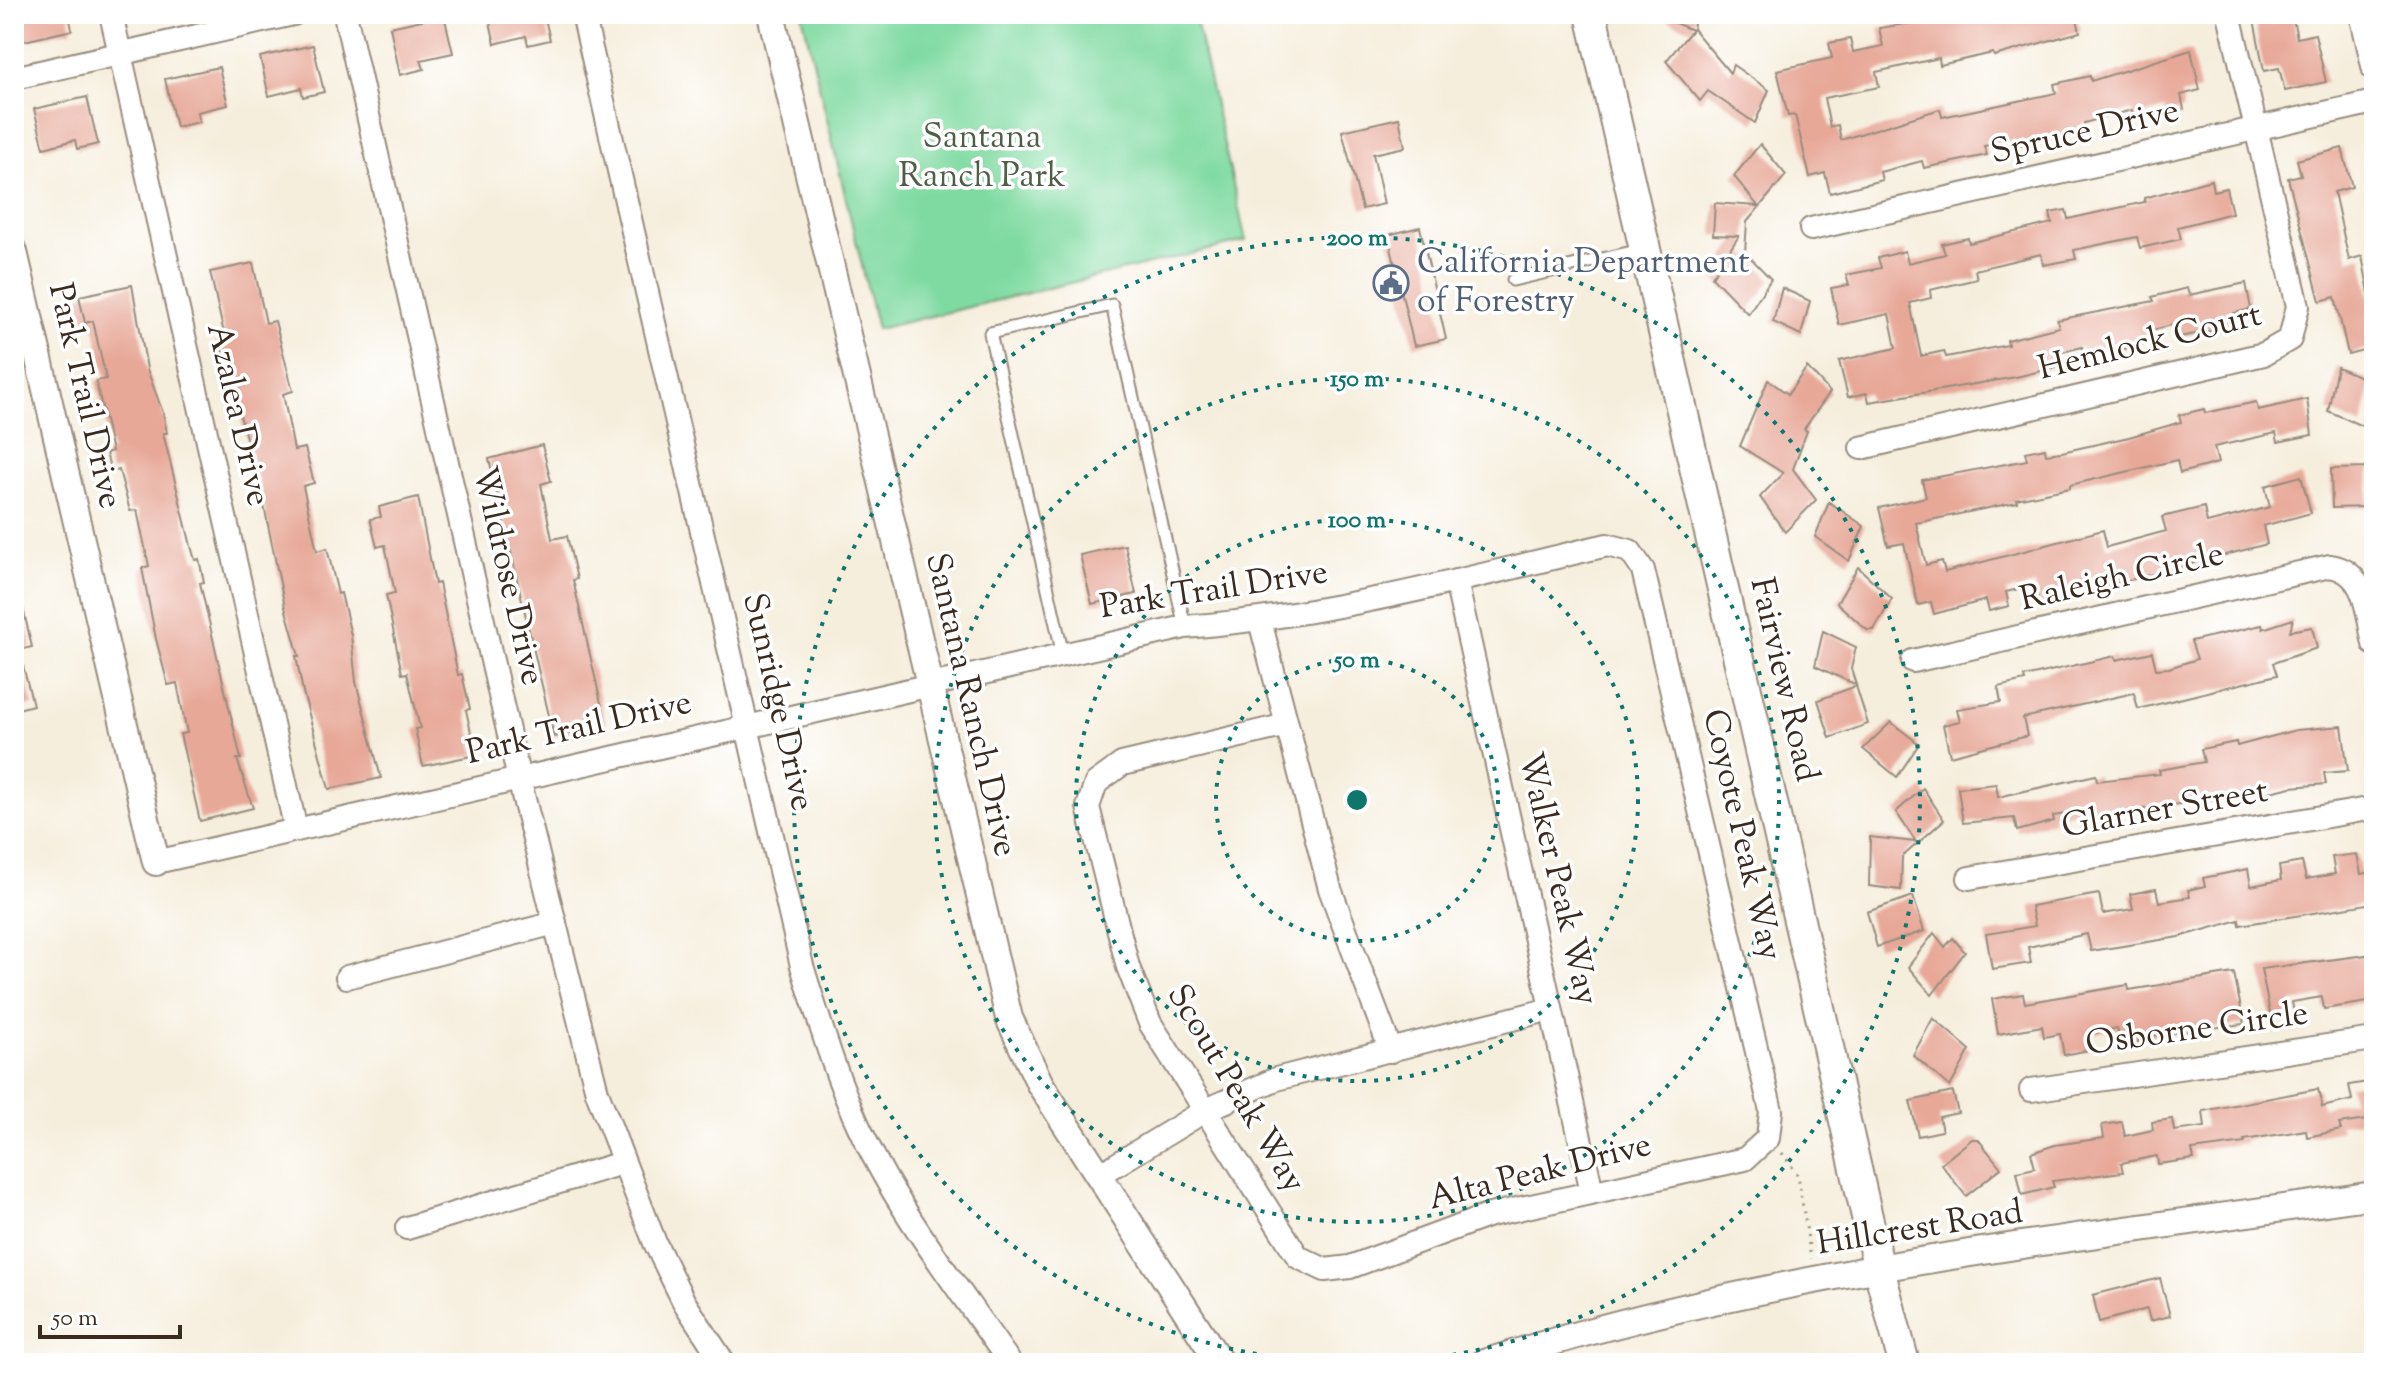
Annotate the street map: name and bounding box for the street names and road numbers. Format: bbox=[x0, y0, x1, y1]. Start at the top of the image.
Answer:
street label: Spruce Drive bbox=[1986, 88, 2184, 178]
street label: Park Trail Drive bbox=[34, 279, 134, 513]
street label: Hemlock Court bbox=[2033, 291, 2267, 394]
street label: Azalea Drive bbox=[192, 319, 282, 511]
street label: Wildrose Drive bbox=[458, 462, 556, 690]
street label: Raleigh Circle bbox=[2015, 531, 2229, 625]
street label: Santana Ranch Drive bbox=[911, 548, 1029, 862]
street label: Park Trail Drive bbox=[1097, 549, 1331, 633]
street label: Fairview Road bbox=[1736, 573, 1830, 787]
street label: Sunridge Drive bbox=[728, 588, 826, 816]
street label: Park Trail Drive bbox=[462, 679, 696, 779]
street label: Coyote Peak Way bbox=[1688, 705, 1794, 965]
street label: Walker Peak Way bbox=[1504, 748, 1610, 1010]
street label: Glarner Street bbox=[2058, 768, 2272, 852]
street label: Scout Peak Way bbox=[1153, 975, 1317, 1203]
street label: Osborne Circle bbox=[2083, 990, 2311, 1070]
street label: Alta Peak Drive bbox=[1423, 1122, 1657, 1224]
street label: Hillcrest Road bbox=[1814, 1189, 2026, 1269]

